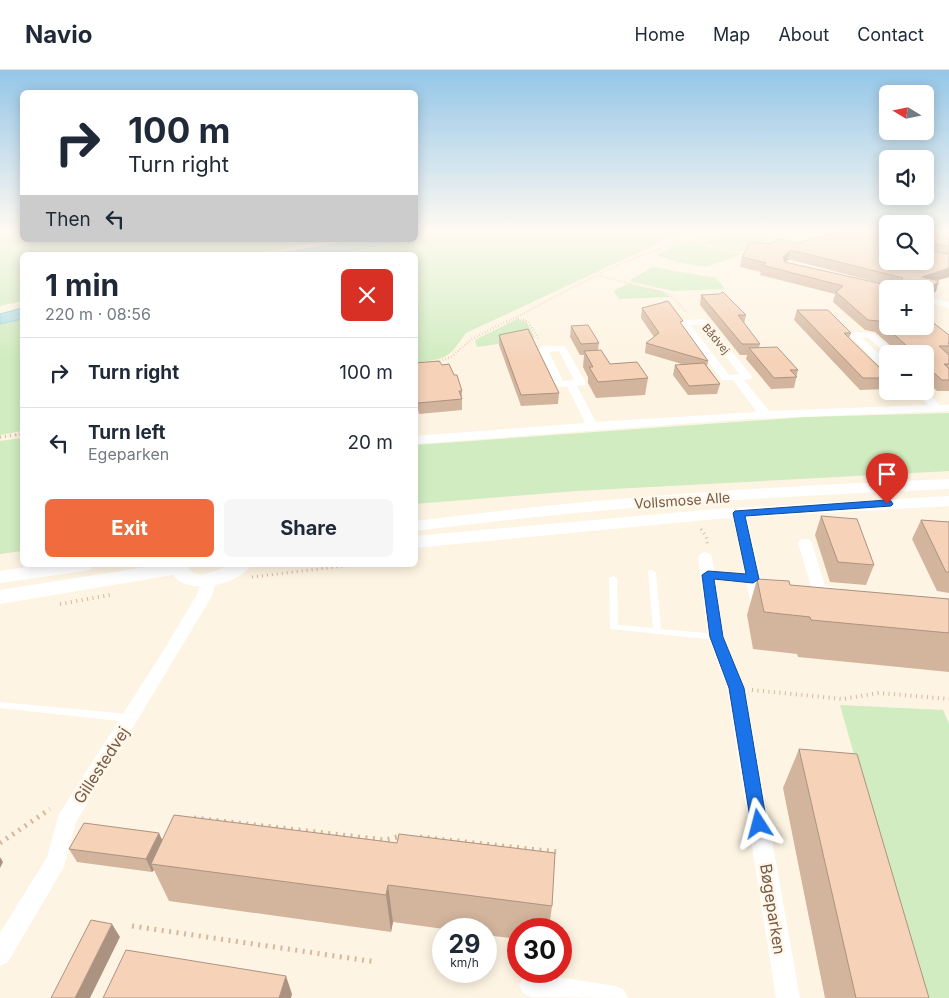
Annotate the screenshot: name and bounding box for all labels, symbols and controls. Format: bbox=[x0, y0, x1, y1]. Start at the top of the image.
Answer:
text: Navio bbox=[25, 20, 92, 49]
text: Home bbox=[635, 24, 685, 45]
text: Map bbox=[713, 24, 750, 45]
text: About bbox=[778, 24, 829, 45]
text: Contact bbox=[857, 24, 924, 45]
north arrow bbox=[879, 85, 934, 140]
map controls bbox=[879, 85, 934, 400]
text: 100 m bbox=[128, 109, 231, 151]
icon: right bbox=[45, 110, 110, 175]
button: sound bbox=[879, 150, 934, 205]
text: Turn right bbox=[128, 151, 229, 177]
icon: left bbox=[101, 205, 129, 233]
text: Then bbox=[45, 208, 91, 231]
button: search bbox=[879, 215, 934, 270]
text: 1 min bbox=[45, 267, 119, 303]
button: close bbox=[341, 269, 393, 321]
button: + bbox=[879, 280, 934, 335]
text: 220 m · 08:56 bbox=[45, 304, 151, 324]
street label: Bådvej bbox=[699, 321, 733, 357]
button: − bbox=[879, 345, 934, 400]
icon: right bbox=[45, 359, 73, 387]
text: Turn right bbox=[88, 361, 179, 384]
text: 100 m bbox=[339, 361, 393, 384]
text: Turn left bbox=[88, 421, 166, 444]
icon: left bbox=[45, 429, 73, 457]
text: 20 m bbox=[347, 431, 393, 454]
text: Egeparken bbox=[88, 444, 169, 464]
pin bbox=[866, 453, 908, 504]
icon: arrive bbox=[873, 460, 901, 488]
street label: Vollsmose Alle bbox=[633, 488, 731, 512]
button: Exit bbox=[45, 499, 214, 557]
button: Share bbox=[224, 499, 393, 557]
street label: Gillestedvej bbox=[69, 723, 133, 807]
position arrow bbox=[732, 797, 784, 849]
street label: Bøgeparken bbox=[756, 862, 790, 956]
speed limit sign: 30 bbox=[507, 918, 572, 983]
text: 29 bbox=[449, 929, 480, 959]
text: km/h bbox=[450, 955, 479, 970]

